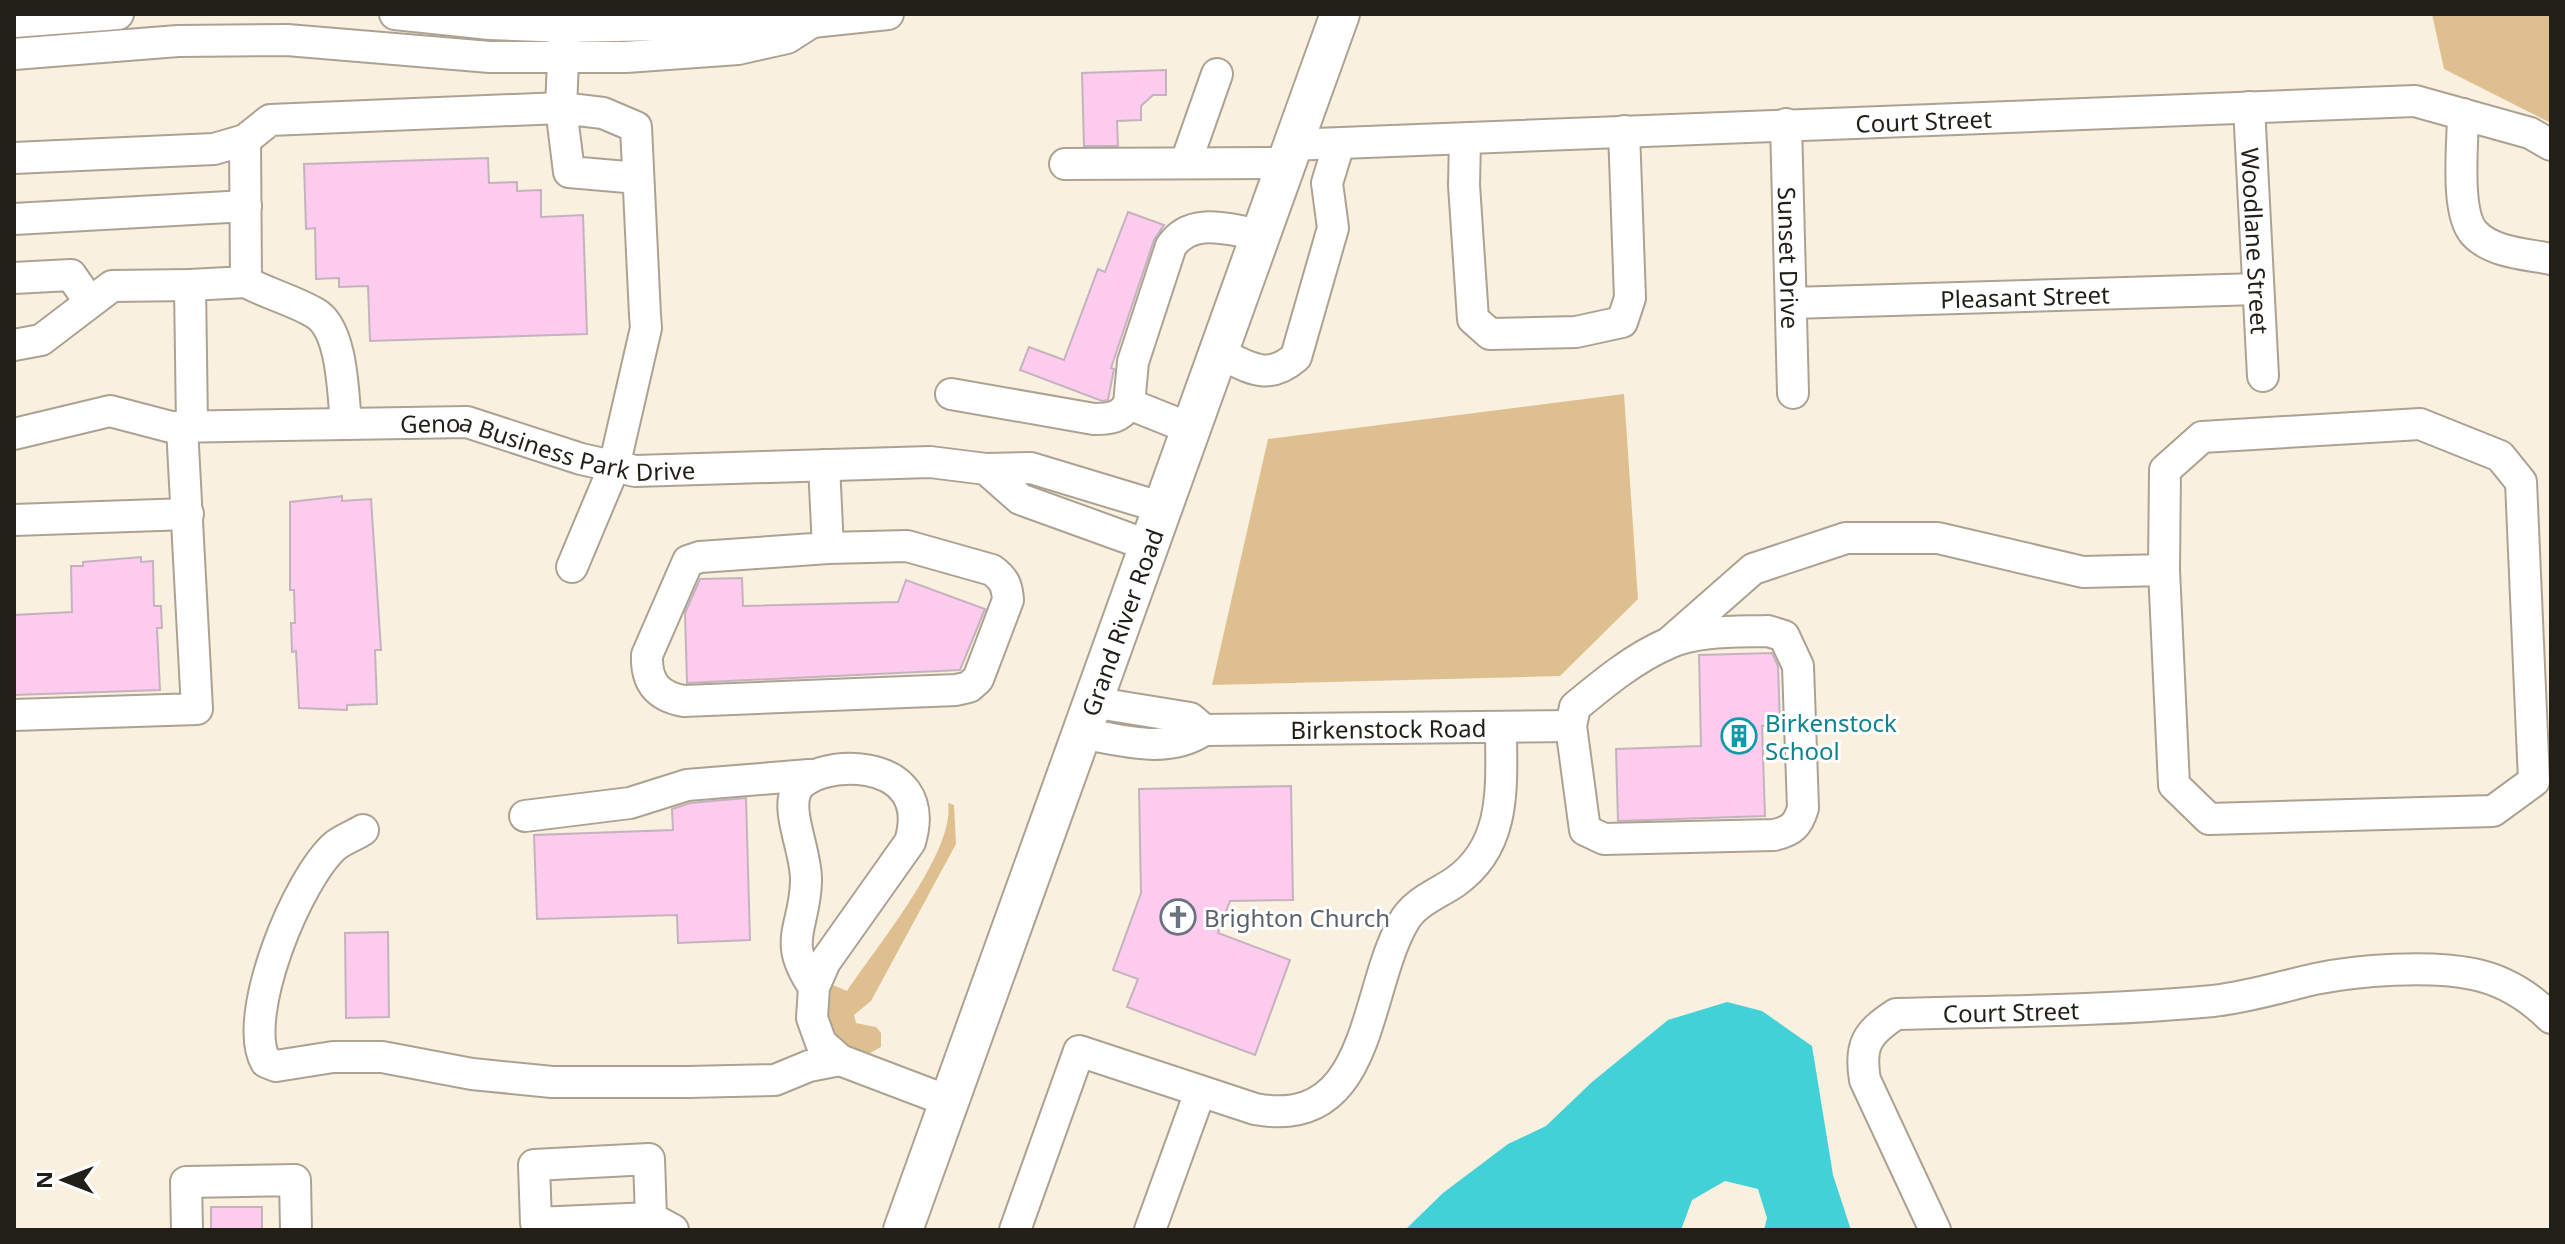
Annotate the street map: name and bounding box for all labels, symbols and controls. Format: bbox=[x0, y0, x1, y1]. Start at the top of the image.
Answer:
street label: Court Street bbox=[1855, 101, 1993, 139]
street label: Woodlane Street bbox=[2235, 147, 2277, 335]
street label: Sunset Drive bbox=[1771, 186, 1808, 329]
street label: Pleasant Street bbox=[1940, 277, 2110, 315]
street label: Genoa Business Park Drive bbox=[400, 404, 696, 487]
street label: Grand River Road bbox=[1073, 524, 1170, 720]
place label: Birkenstock School bbox=[1765, 706, 1897, 767]
street label: Birkenstock Road bbox=[1290, 710, 1487, 746]
building icon: Birkenstock School bbox=[1720, 717, 1758, 755]
church icon: Brighton Church bbox=[1159, 898, 1197, 936]
place label: Brighton Church bbox=[1204, 901, 1390, 934]
street label: Court Street bbox=[1942, 993, 2080, 1029]
north arrow bbox=[24, 1140, 104, 1220]
text: N bbox=[28, 1171, 58, 1189]

